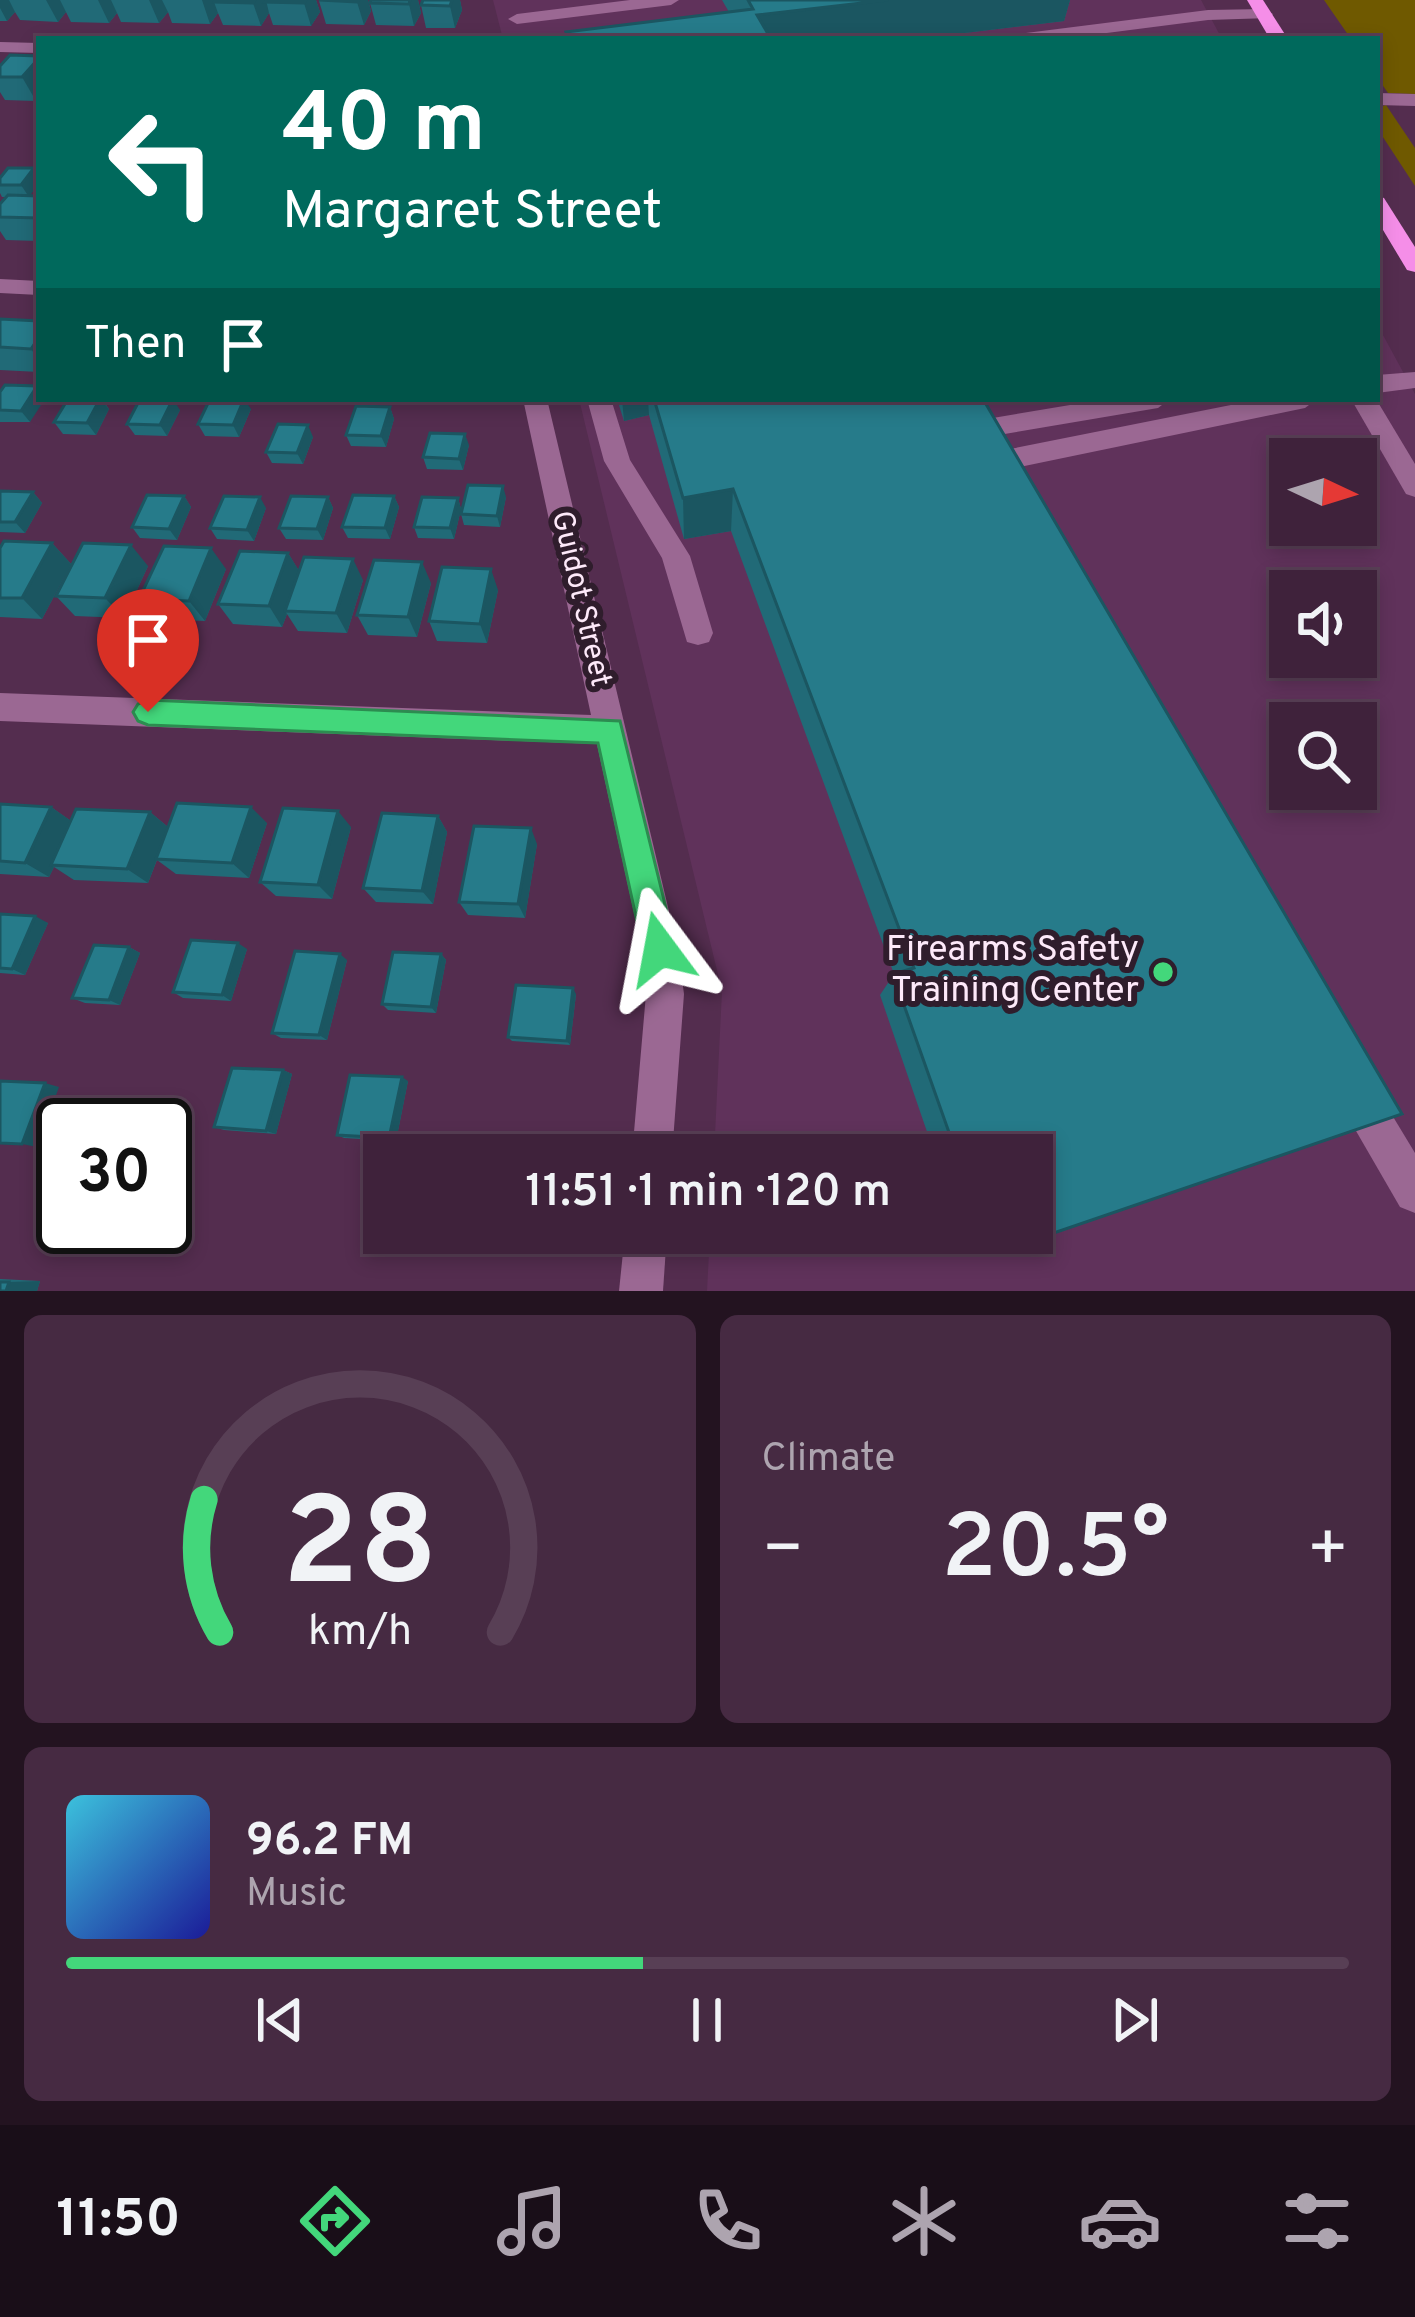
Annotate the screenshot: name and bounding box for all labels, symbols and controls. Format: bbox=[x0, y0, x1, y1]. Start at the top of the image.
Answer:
text: 40 m bbox=[282, 75, 486, 181]
icon: left bbox=[84, 84, 240, 240]
text: Margaret Street bbox=[282, 179, 662, 248]
icon: arrive bbox=[210, 312, 276, 378]
text: Then bbox=[84, 317, 186, 374]
north arrow bbox=[1269, 438, 1377, 546]
map controls bbox=[1269, 438, 1377, 810]
street label: Guidot Street bbox=[542, 507, 618, 691]
button: sound bbox=[1269, 570, 1377, 678]
pin bbox=[97, 589, 199, 712]
icon: arrive bbox=[115, 607, 181, 673]
button: search bbox=[1269, 702, 1377, 810]
position arrow bbox=[597, 886, 723, 1012]
place label: Firearms Safety Training Center bbox=[886, 928, 1139, 1015]
marker: Firearms Safety Training Center bbox=[1150, 959, 1176, 985]
speed limit sign: 30 bbox=[36, 1098, 192, 1254]
text: 11:51 · 1 min · 120 m bbox=[525, 1165, 891, 1222]
text: Climate bbox=[762, 1436, 895, 1485]
text: 28 bbox=[282, 1471, 437, 1629]
text: 20.5° bbox=[941, 1496, 1169, 1609]
text: − bbox=[762, 1511, 804, 1594]
text: + bbox=[1306, 1511, 1349, 1594]
text: km/h bbox=[308, 1606, 412, 1660]
text: 96.2 FM bbox=[246, 1814, 413, 1871]
text: Music bbox=[246, 1871, 347, 1920]
icon: previous bbox=[247, 1987, 313, 2053]
icon: pause bbox=[674, 1987, 740, 2053]
icon: next bbox=[1102, 1987, 1168, 2053]
icon: directions bbox=[293, 2179, 377, 2263]
icon: music bbox=[490, 2179, 574, 2263]
icon: phone bbox=[686, 2179, 770, 2263]
icon: climate bbox=[882, 2179, 966, 2263]
icon: car bbox=[1078, 2179, 1162, 2263]
icon: filters bbox=[1275, 2179, 1359, 2263]
text: 11:50 bbox=[56, 2187, 181, 2256]

